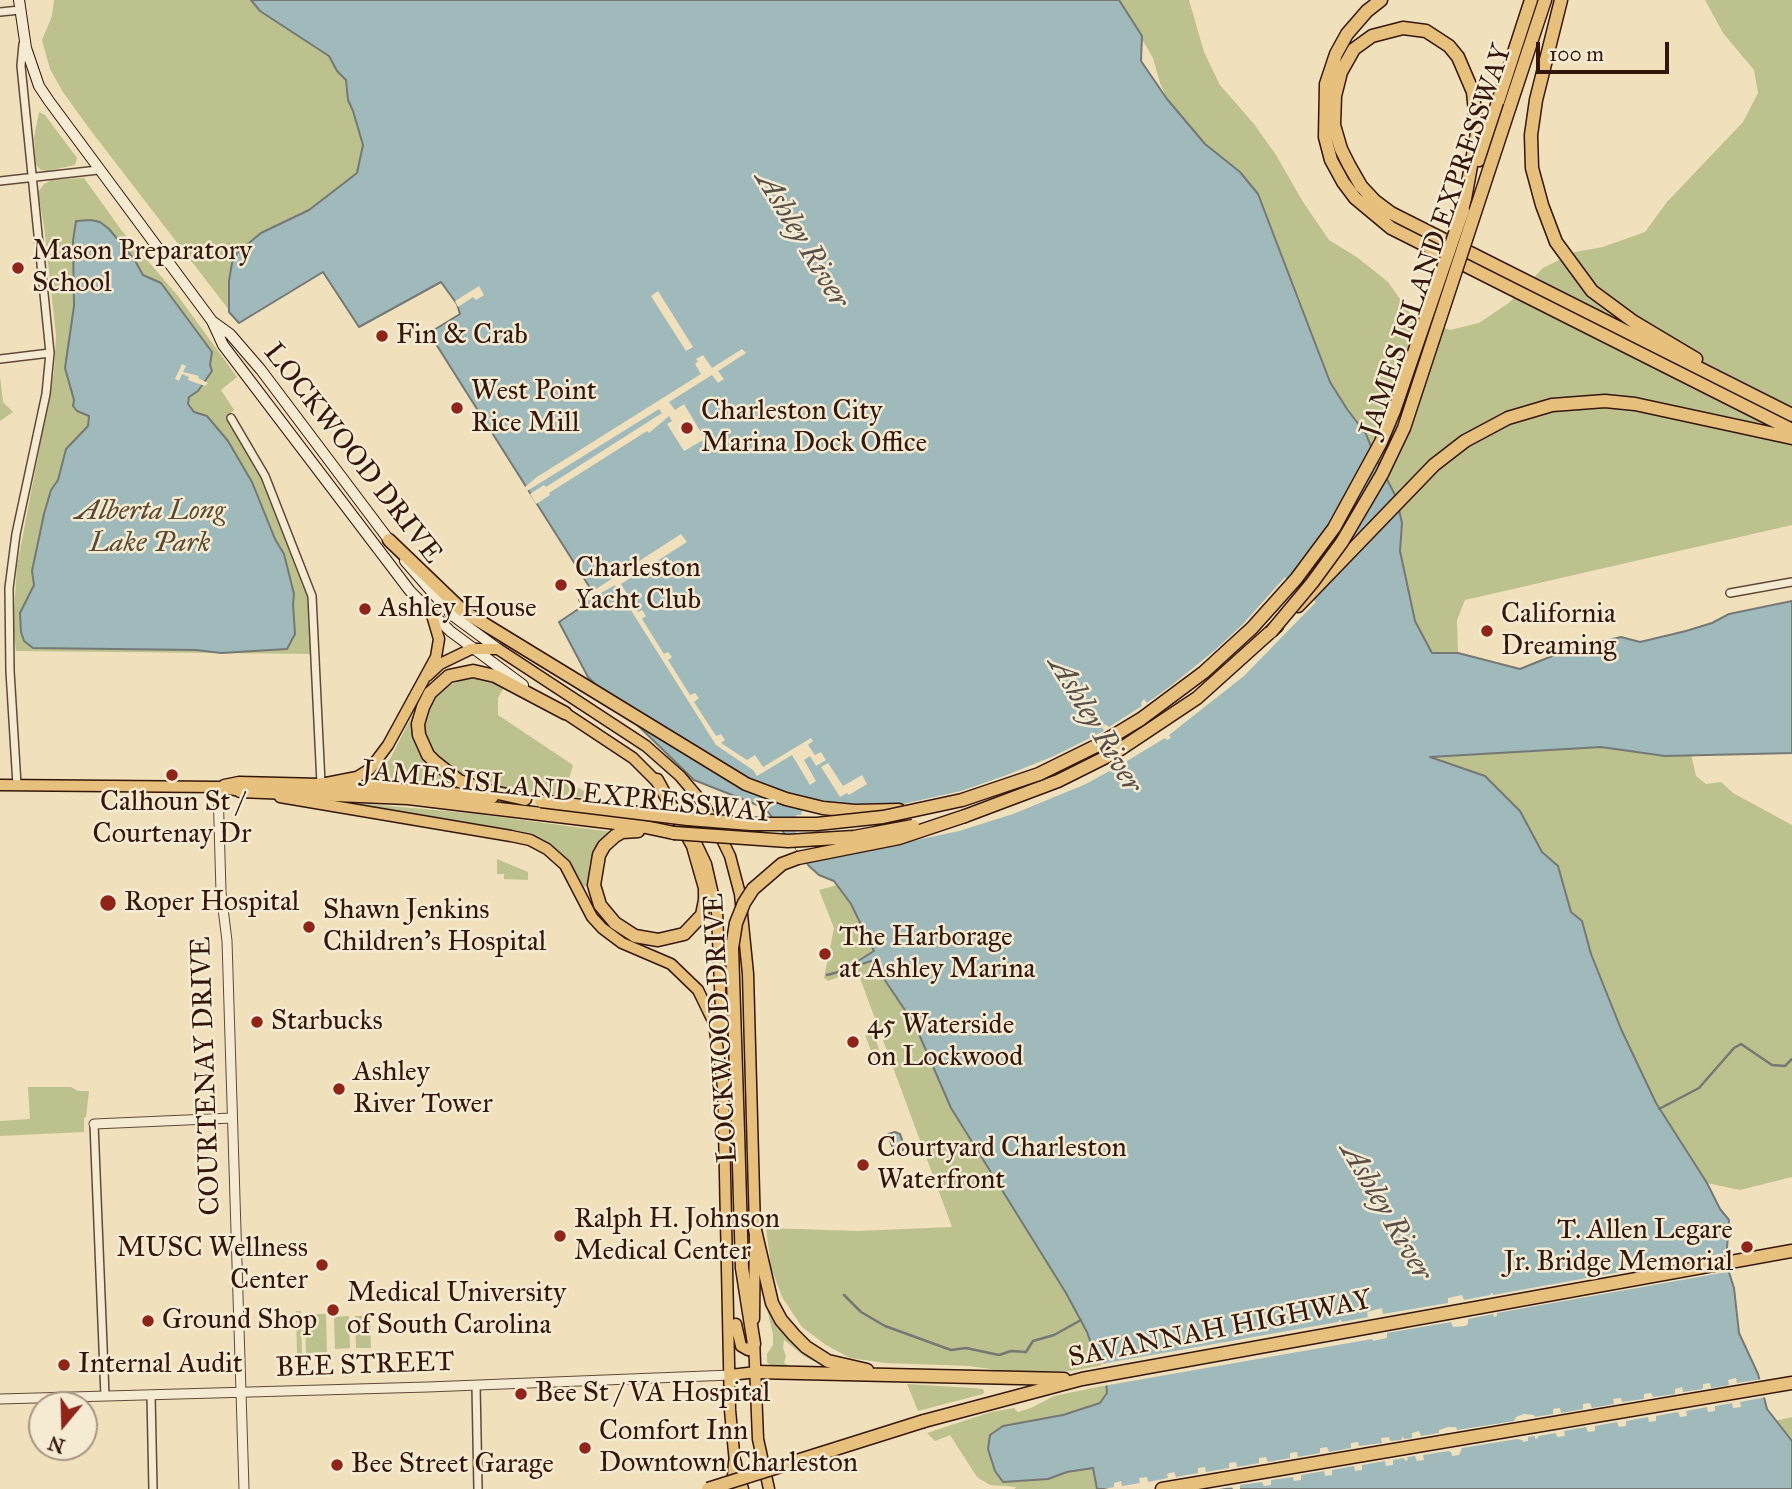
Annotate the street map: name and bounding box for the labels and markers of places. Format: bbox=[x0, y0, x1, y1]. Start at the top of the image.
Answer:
place label: Mason Preparatory School bbox=[32, 235, 252, 301]
marker: Mason Preparatory School bbox=[10, 260, 26, 276]
place label: Fin & Crab bbox=[396, 319, 528, 353]
marker: Fin & Crab bbox=[374, 328, 390, 344]
place label: West Point Rice Mill bbox=[471, 375, 597, 441]
place label: Charleston City Marina Dock Office bbox=[701, 395, 927, 461]
marker: West Point Rice Mill bbox=[449, 400, 465, 416]
marker: Charleston City Marina Dock Office bbox=[679, 420, 695, 436]
place label: Charleston Yacht Club bbox=[575, 552, 701, 618]
marker: Charleston Yacht Club bbox=[553, 577, 569, 593]
place label: Ashley House bbox=[379, 592, 537, 626]
place label: California Dreaming bbox=[1501, 598, 1616, 664]
marker: Ashley House bbox=[357, 601, 373, 617]
marker: California Dreaming bbox=[1479, 623, 1495, 639]
marker: Calhoun St / Courtenay Dr bbox=[164, 767, 180, 783]
place label: Calhoun St / Courtenay Dr bbox=[93, 786, 251, 852]
place label: Roper Hospital bbox=[124, 886, 299, 920]
marker: Roper Hospital bbox=[98, 893, 118, 913]
place label: Shawn Jenkins Children's Hospital bbox=[323, 894, 546, 960]
marker: Shawn Jenkins Children's Hospital bbox=[301, 919, 317, 935]
place label: The Harborage at Ashley Marina bbox=[839, 921, 1035, 987]
marker: The Harborage at Ashley Marina bbox=[817, 946, 833, 962]
place label: Starbucks bbox=[271, 1005, 383, 1039]
place label: 45 Waterside on Lockwood bbox=[867, 1009, 1023, 1075]
marker: Starbucks bbox=[249, 1014, 265, 1030]
marker: 45 Waterside on Lockwood bbox=[845, 1034, 861, 1050]
place label: Ashley River Tower bbox=[353, 1056, 493, 1122]
marker: Ashley River Tower bbox=[331, 1081, 347, 1097]
place label: Courtyard Charleston Waterfront bbox=[877, 1132, 1127, 1198]
marker: Courtyard Charleston Waterfront bbox=[855, 1157, 871, 1173]
place label: Ralph H. Johnson Medical Center bbox=[574, 1203, 780, 1269]
place label: T. Allen Legare Jr. Bridge Memorial bbox=[1504, 1214, 1733, 1280]
marker: Ralph H. Johnson Medical Center bbox=[552, 1228, 568, 1244]
place label: MUSC Wellness Center bbox=[116, 1232, 308, 1298]
marker: T. Allen Legare Jr. Bridge Memorial bbox=[1739, 1239, 1755, 1255]
marker: MUSC Wellness Center bbox=[314, 1257, 330, 1273]
place label: Medical University of South Carolina bbox=[347, 1277, 566, 1343]
marker: Medical University of South Carolina bbox=[325, 1302, 341, 1318]
place label: Ground Shop bbox=[162, 1304, 317, 1338]
marker: Ground Shop bbox=[140, 1313, 156, 1329]
place label: Internal Audit bbox=[78, 1348, 243, 1382]
marker: Internal Audit bbox=[56, 1357, 72, 1373]
place label: Bee St / VA Hospital bbox=[535, 1377, 770, 1411]
marker: Bee St / VA Hospital bbox=[513, 1386, 529, 1402]
place label: Comfort Inn Downtown Charleston bbox=[599, 1415, 858, 1481]
marker: Comfort Inn Downtown Charleston bbox=[577, 1440, 593, 1456]
place label: Bee Street Garage bbox=[351, 1448, 554, 1482]
marker: Bee Street Garage bbox=[329, 1457, 345, 1473]

